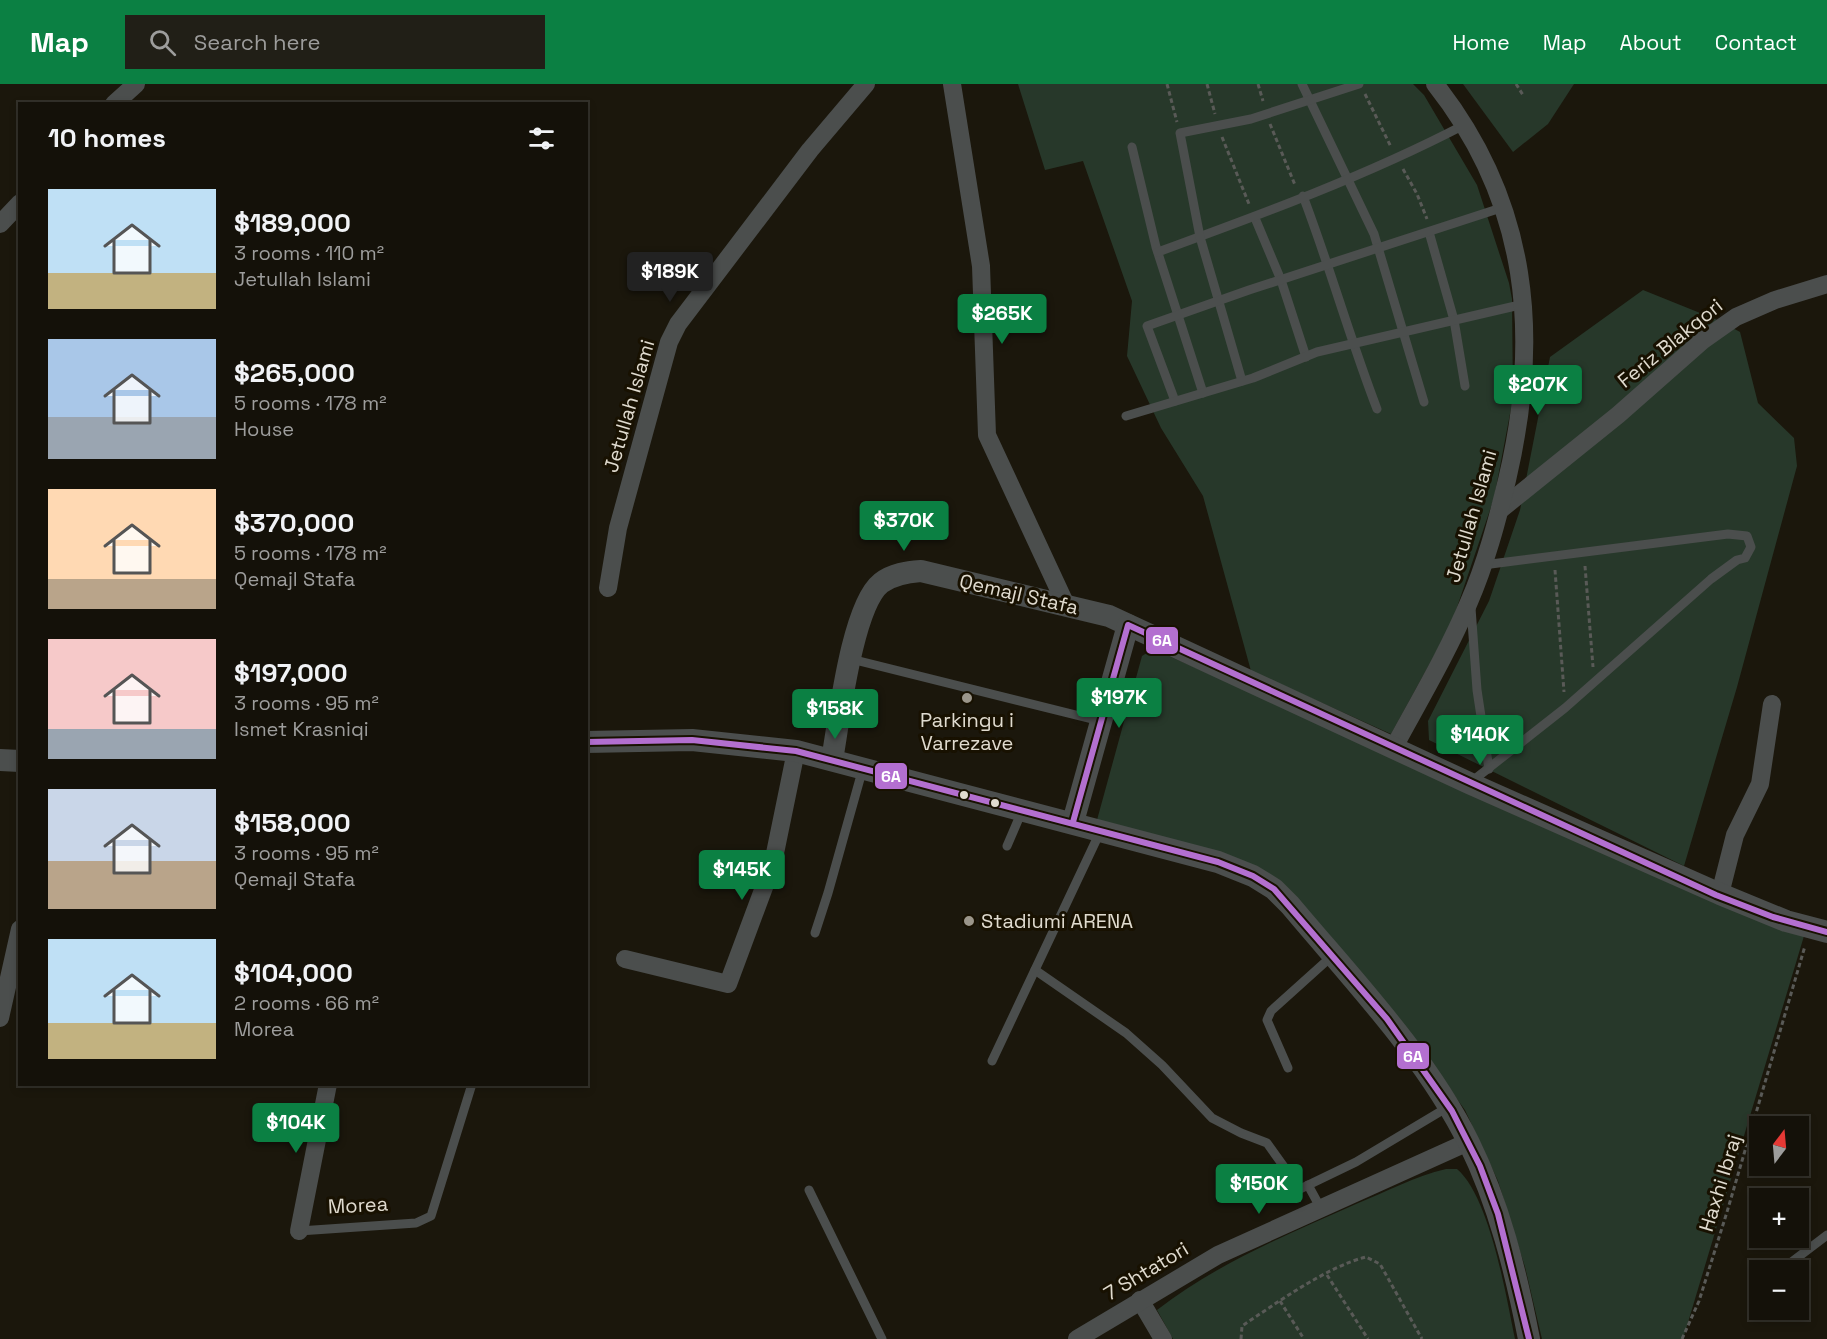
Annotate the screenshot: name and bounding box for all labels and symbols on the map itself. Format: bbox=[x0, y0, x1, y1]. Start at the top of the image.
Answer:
pin: $189K bbox=[628, 252, 712, 303]
street label: Feriz Blakqori bbox=[1612, 293, 1728, 393]
pin: $265K bbox=[960, 294, 1044, 345]
street label: Jetullah Islami bbox=[598, 337, 660, 475]
pin: $207K bbox=[1496, 365, 1580, 416]
street label: Jetullah Islami bbox=[1440, 447, 1502, 585]
pin: $370K bbox=[862, 501, 946, 552]
street label: Qemajl Stafa bbox=[957, 568, 1081, 620]
line badge: 6A bbox=[1145, 626, 1179, 655]
text: 6A bbox=[1152, 630, 1172, 651]
pin: $197K bbox=[1077, 678, 1161, 729]
pin: $158K bbox=[793, 689, 877, 740]
marker: Parkingu i Varrezave bbox=[960, 691, 974, 705]
place label: Parkingu i Varrezave bbox=[920, 707, 1014, 756]
pin: $140K bbox=[1438, 715, 1522, 766]
line badge: 6A bbox=[874, 762, 908, 790]
text: 6A bbox=[881, 766, 901, 787]
unlabelled marker bbox=[958, 789, 970, 801]
unlabelled marker bbox=[989, 797, 1001, 809]
pin: $145K bbox=[700, 850, 784, 901]
place label: Stadiumi ARENA bbox=[981, 908, 1133, 934]
marker: Stadiumi ARENA bbox=[962, 914, 976, 928]
line badge: 6A bbox=[1396, 1042, 1430, 1070]
text: 6A bbox=[1403, 1046, 1423, 1067]
pin: $104K bbox=[254, 1103, 338, 1154]
north arrow bbox=[1749, 1116, 1809, 1176]
street label: Haxhi Ibraj bbox=[1693, 1131, 1747, 1235]
pin: $150K bbox=[1217, 1164, 1301, 1215]
street label: Morea bbox=[327, 1190, 389, 1220]
street label: 7 Shtatori bbox=[1099, 1236, 1193, 1306]

